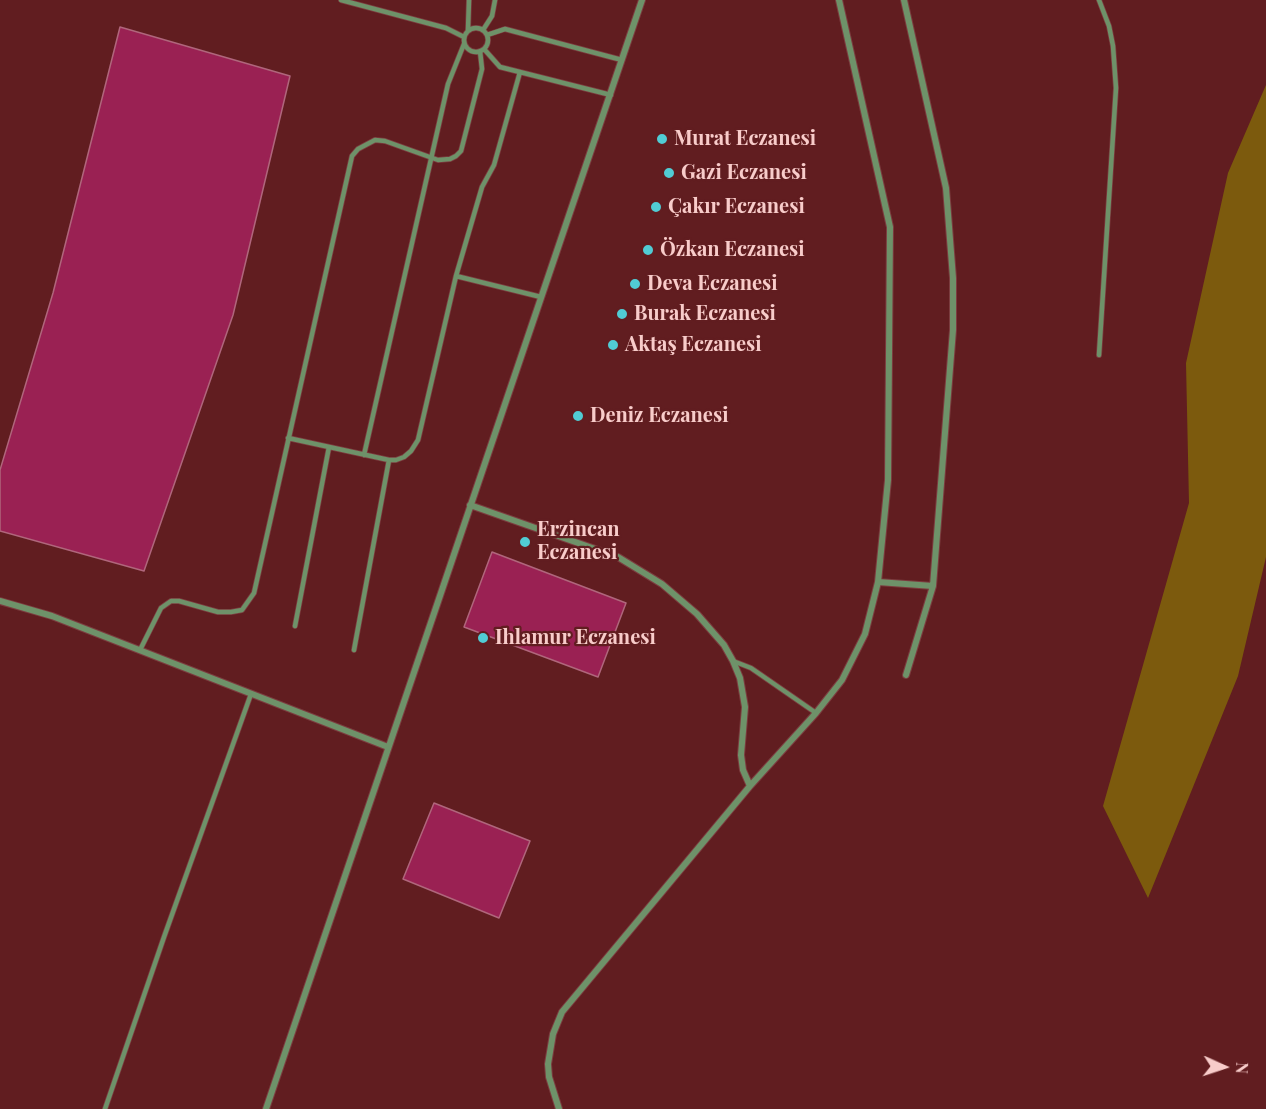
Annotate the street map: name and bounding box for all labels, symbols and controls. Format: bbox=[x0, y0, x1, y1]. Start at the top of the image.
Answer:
place label: Murat Eczanesi bbox=[674, 127, 816, 151]
marker: Murat Eczanesi bbox=[655, 132, 669, 146]
place label: Gazi Eczanesi bbox=[681, 161, 807, 185]
marker: Gazi Eczanesi bbox=[662, 166, 676, 180]
place label: Çakır Eczanesi bbox=[668, 195, 805, 219]
marker: Çakır Eczanesi bbox=[649, 200, 663, 214]
place label: Özkan Eczanesi bbox=[660, 238, 805, 262]
marker: Özkan Eczanesi bbox=[641, 243, 655, 257]
place label: Deva Eczanesi bbox=[647, 272, 778, 296]
marker: Deva Eczanesi bbox=[628, 277, 642, 291]
place label: Burak Eczanesi bbox=[634, 302, 776, 326]
marker: Burak Eczanesi bbox=[615, 307, 629, 321]
place label: Aktaş Eczanesi bbox=[625, 333, 762, 357]
marker: Aktaş Eczanesi bbox=[606, 338, 620, 352]
place label: Deniz Eczanesi bbox=[590, 404, 728, 428]
marker: Deniz Eczanesi bbox=[571, 409, 585, 423]
place label: Erzincan Eczanesi bbox=[537, 518, 620, 565]
marker: Erzincan Eczanesi bbox=[518, 535, 532, 549]
place label: Ihlamur Eczanesi bbox=[495, 626, 656, 650]
marker: Ihlamur Eczanesi bbox=[476, 631, 490, 645]
north arrow bbox=[1194, 1037, 1254, 1097]
text: N bbox=[1232, 1062, 1253, 1074]

